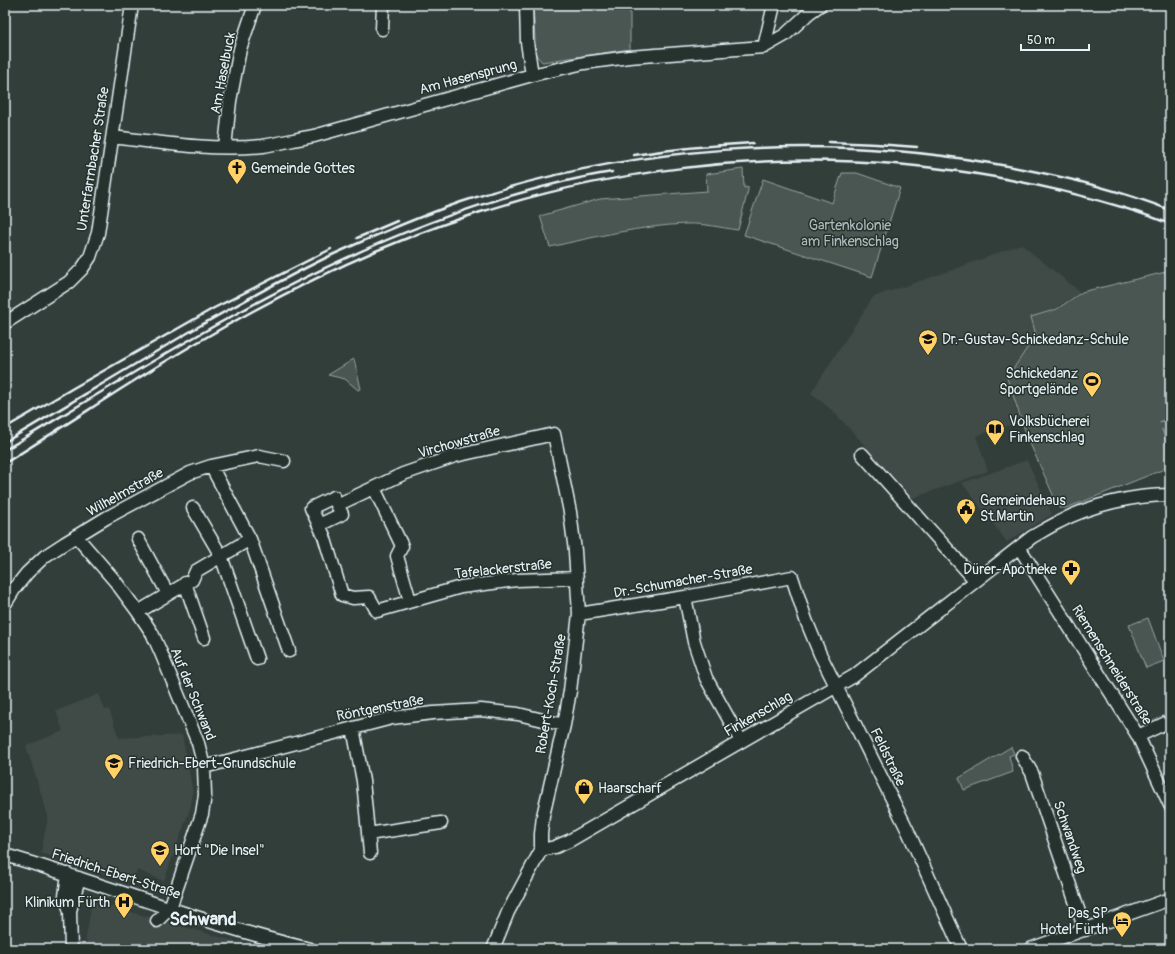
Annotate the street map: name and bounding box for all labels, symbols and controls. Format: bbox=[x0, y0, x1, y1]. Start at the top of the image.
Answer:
scale bar bbox=[1021, 26, 1089, 52]
street label: Am Haselbuck bbox=[207, 30, 239, 115]
text: 50 m bbox=[1027, 33, 1055, 48]
street label: Am Hasensprung bbox=[417, 56, 519, 98]
street label: Unterfarrnbacher Straße bbox=[73, 85, 113, 232]
church icon: Gemeinde Gottes bbox=[226, 157, 248, 185]
place label: Gemeinde Gottes bbox=[251, 160, 356, 177]
park label: Gartenkolonie am Finkenschlag bbox=[801, 217, 899, 250]
school or university icon: Dr.-Gustav-Schickedanz-Schule bbox=[917, 328, 939, 356]
place label: Dr.-Gustav-Schickedanz-Schule bbox=[942, 331, 1129, 348]
place label: Schickedanz Sportgelände bbox=[999, 365, 1078, 398]
sports icon: Schickedanz Sportgelände bbox=[1081, 370, 1103, 398]
place label: Volksbücherei Finkenschlag bbox=[1009, 413, 1090, 446]
library icon: Volksbücherei Finkenschlag bbox=[984, 418, 1006, 446]
street label: Virchowstraße bbox=[416, 422, 502, 462]
street label: Wilhelmstraße bbox=[84, 464, 166, 520]
place label: Gemeindehaus St.Martin bbox=[980, 492, 1066, 525]
public building icon: Gemeindehaus St.Martin bbox=[955, 497, 977, 525]
street label: Tafelackerstraße bbox=[453, 555, 553, 583]
pharmacy icon: Dürer-Apotheke bbox=[1060, 558, 1082, 586]
street label: Dr.-Schumacher-Straße bbox=[612, 560, 754, 602]
place label: Dürer-Apotheke bbox=[963, 561, 1057, 578]
street label: Riemenschneiderstraße bbox=[1068, 602, 1156, 728]
street label: Robert-Koch-Straße bbox=[532, 633, 570, 755]
street label: Auf der Schwand bbox=[167, 645, 219, 743]
street label: Finkenschlag bbox=[721, 688, 795, 740]
street label: Röntgenstraße bbox=[335, 691, 425, 725]
street label: Feldstraße bbox=[867, 725, 909, 789]
school or university icon: Friedrich-Ebert-Grundschule bbox=[103, 752, 125, 780]
place label: Friedrich-Ebert-Grundschule bbox=[128, 755, 296, 772]
shop icon: Haarscharf bbox=[573, 777, 595, 805]
place label: Haarscharf bbox=[598, 780, 662, 797]
street label: Schwandweg bbox=[1050, 799, 1090, 875]
school or university icon: Hort "Die Insel" bbox=[149, 839, 171, 867]
place label: Hort "Die Insel" bbox=[174, 842, 265, 859]
street label: Friedrich-Ebert-Straße bbox=[49, 845, 183, 903]
hospital icon: Klinikum Fürth bbox=[113, 891, 135, 919]
place label: Klinikum Fürth bbox=[25, 894, 110, 911]
place label: Das SP Hotel Fürth bbox=[1040, 905, 1108, 938]
district label: Schwand bbox=[169, 908, 237, 931]
hotel icon: Das SP Hotel Fürth bbox=[1111, 910, 1133, 938]

